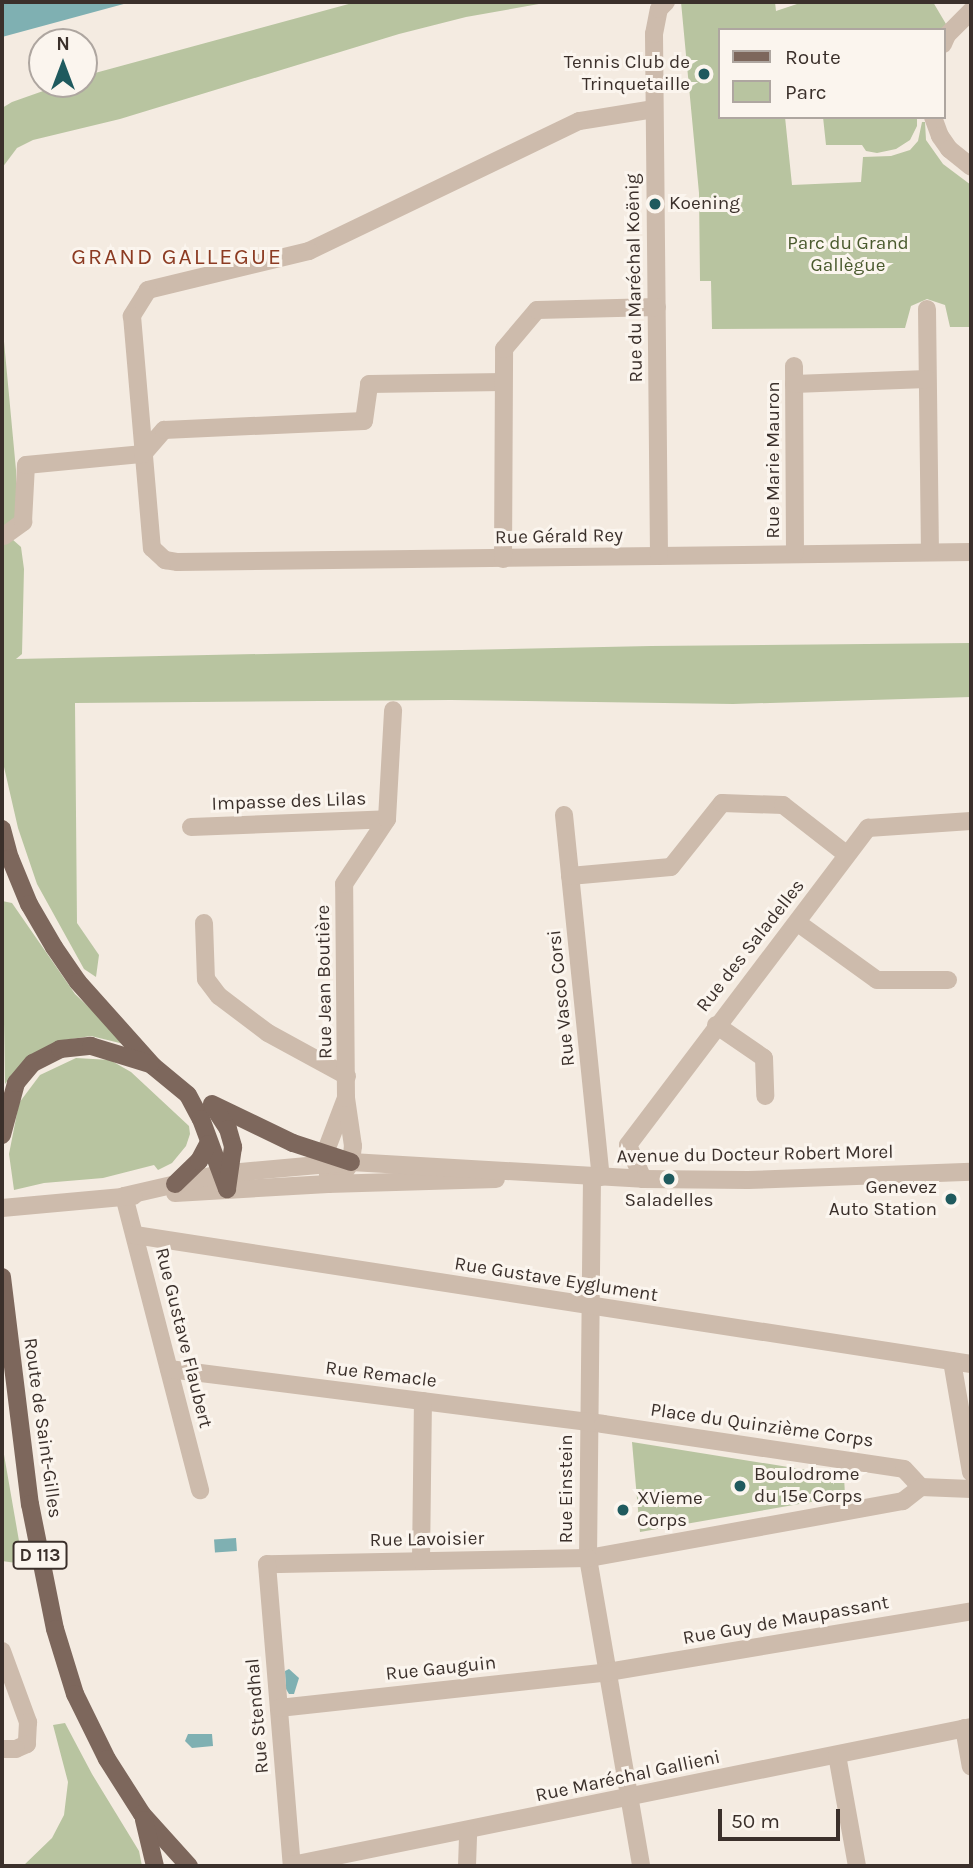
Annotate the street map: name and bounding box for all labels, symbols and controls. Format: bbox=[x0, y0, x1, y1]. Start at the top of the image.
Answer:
north arrow bbox=[28, 28, 98, 98]
legend bbox=[718, 28, 945, 119]
text: N bbox=[56, 33, 70, 55]
text: Route bbox=[785, 45, 841, 69]
place label: Tennis Club de Trinquetaille bbox=[564, 52, 690, 96]
marker: Tennis Club de Trinquetaille bbox=[696, 66, 712, 82]
text: Parc bbox=[785, 80, 827, 104]
street label: Rue du Maréchal Koënig bbox=[622, 173, 648, 383]
place label: Koening bbox=[669, 193, 740, 215]
marker: Koening bbox=[647, 196, 663, 212]
park label: Parc du Grand Gallègue bbox=[787, 233, 909, 277]
district label: GRAND GALLEGUE bbox=[73, 243, 281, 271]
street label: Rue Marie Mauron bbox=[763, 381, 785, 539]
street label: Rue Gérald Rey bbox=[495, 524, 623, 550]
street label: Impasse des Lilas bbox=[211, 788, 367, 816]
street label: Rue des Saladelles bbox=[692, 875, 810, 1017]
street label: Rue Jean Boutière bbox=[312, 905, 338, 1059]
street label: Rue Vasco Corsi bbox=[543, 929, 581, 1067]
street label: Avenue du Docteur Robert Morel bbox=[616, 1141, 894, 1169]
marker: Saladelles bbox=[661, 1171, 677, 1187]
place label: Genevez Auto Station bbox=[829, 1177, 937, 1221]
place label: Saladelles bbox=[624, 1190, 714, 1212]
marker: Genevez Auto Station bbox=[943, 1191, 959, 1207]
street label: Rue Gustave Flaubert bbox=[150, 1246, 216, 1430]
street label: Rue Gustave Eyglument bbox=[453, 1253, 659, 1307]
street label: Route de Saint-Gilles bbox=[18, 1337, 66, 1519]
street label: Rue Remacle bbox=[324, 1357, 438, 1393]
street label: Place du Quinzième Corps bbox=[649, 1399, 875, 1453]
street label: Rue Einstein bbox=[556, 1434, 578, 1544]
place label: Boulodrome du 15e Corps bbox=[754, 1464, 863, 1508]
marker: Boulodrome du 15e Corps bbox=[732, 1478, 748, 1494]
place label: XVieme Corps bbox=[637, 1488, 703, 1532]
marker: XVieme Corps bbox=[615, 1502, 631, 1518]
street label: Rue Lavoisier bbox=[370, 1528, 484, 1552]
road number: D 113 bbox=[12, 1540, 68, 1570]
street label: Rue Guy de Maupassant bbox=[681, 1592, 891, 1650]
street label: Rue Gauguin bbox=[385, 1652, 497, 1686]
street label: Rue Stendhal bbox=[242, 1657, 274, 1775]
street label: Rue Maréchal Gallieni bbox=[534, 1746, 722, 1808]
scale bar bbox=[721, 1794, 844, 1838]
text: 50 m bbox=[731, 1809, 780, 1833]

